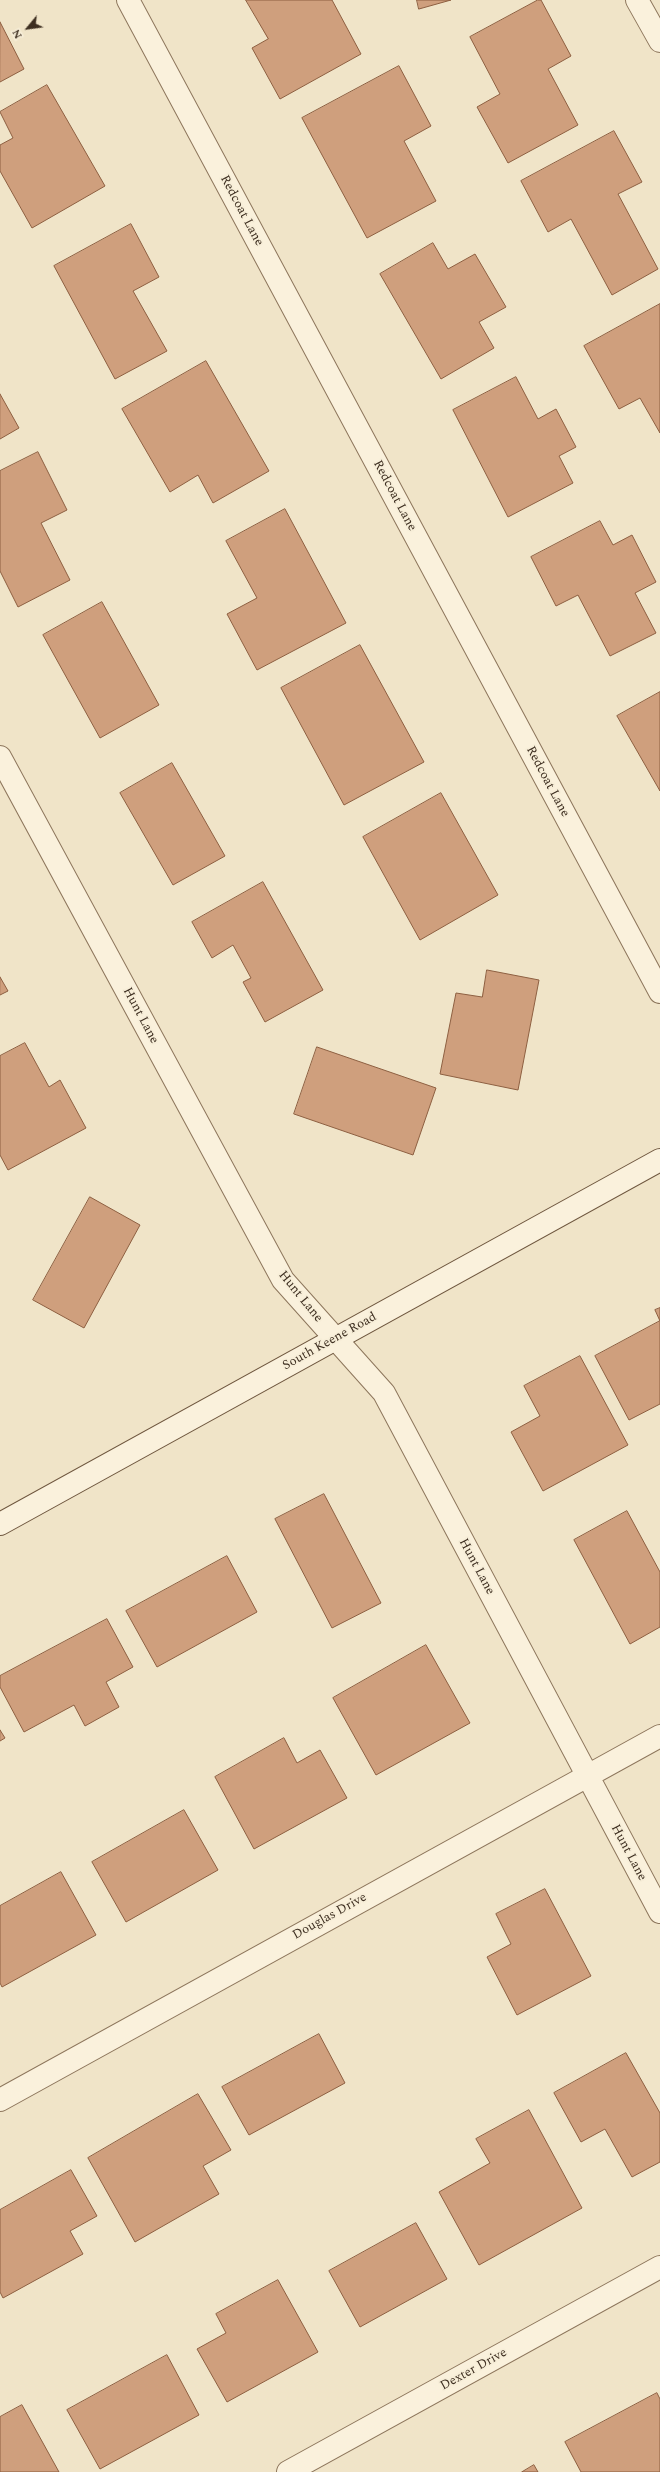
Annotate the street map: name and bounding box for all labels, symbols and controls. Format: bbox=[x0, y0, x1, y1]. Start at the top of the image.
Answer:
north arrow bbox=[8, 8, 48, 48]
text: N bbox=[7, 26, 27, 42]
street label: Redcoat Lane bbox=[216, 173, 266, 249]
street label: Redcoat Lane bbox=[369, 458, 419, 534]
street label: Redcoat Lane bbox=[522, 744, 572, 820]
street label: Hunt Lane bbox=[119, 985, 161, 1047]
street label: Hunt Lane bbox=[275, 1268, 325, 1326]
street label: South Keene Road bbox=[280, 1310, 380, 1374]
street label: Hunt Lane bbox=[455, 1536, 497, 1598]
street label: Hunt Lane bbox=[607, 1822, 649, 1884]
street label: Douglas Drive bbox=[290, 1890, 370, 1944]
street label: Dexter Drive bbox=[438, 2345, 510, 2395]

